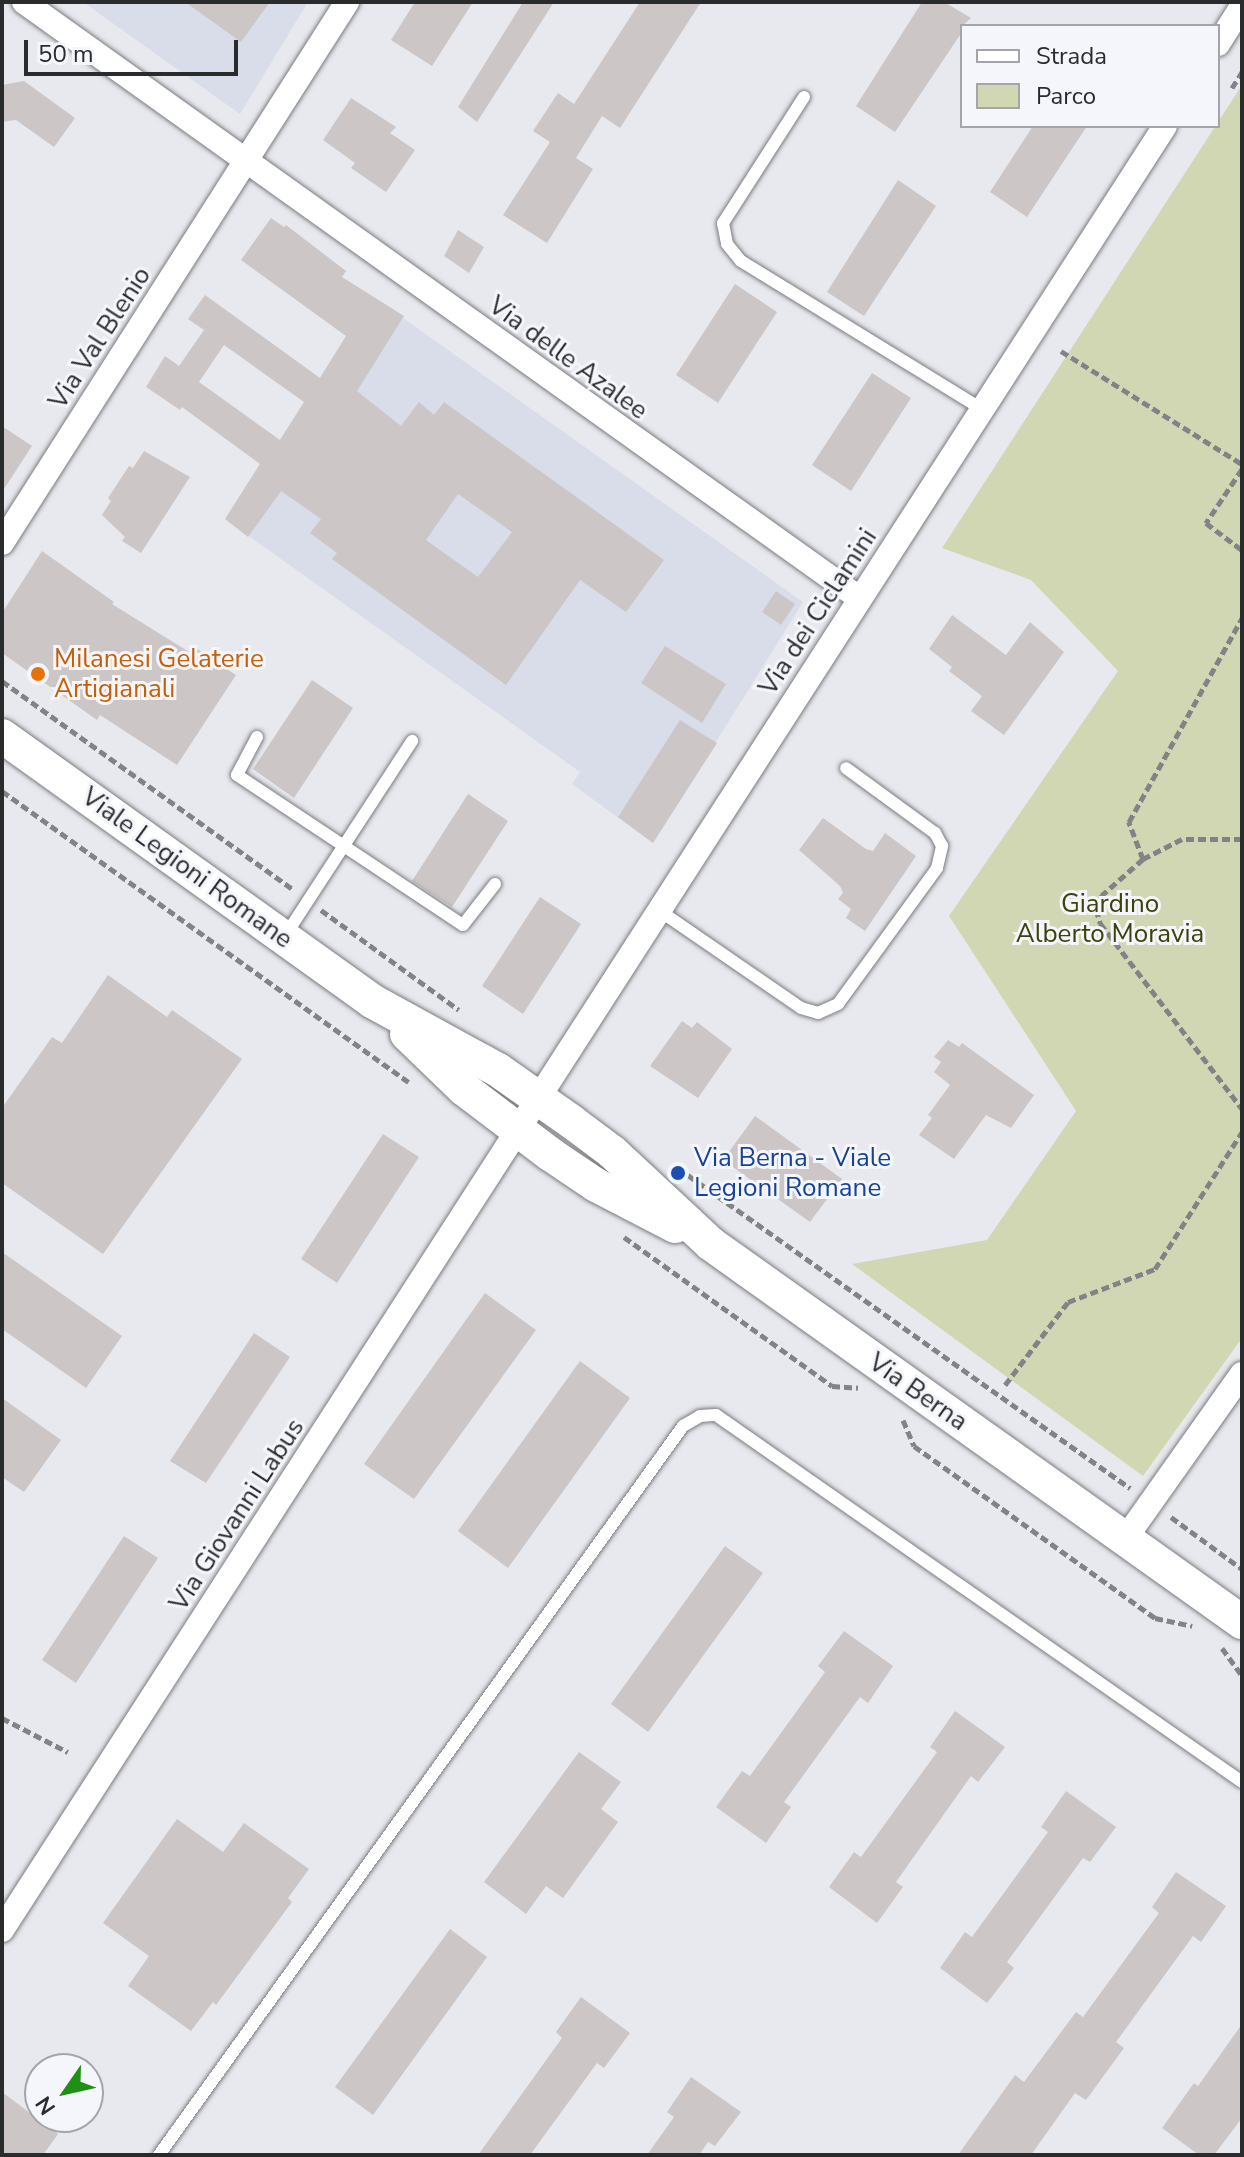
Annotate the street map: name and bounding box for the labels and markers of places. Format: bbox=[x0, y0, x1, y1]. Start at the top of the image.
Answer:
place label: Milanesi Gelaterie Artigianali bbox=[54, 643, 264, 704]
marker: Milanesi Gelaterie Artigianali bbox=[29, 665, 47, 683]
place label: Via Berna - Viale Legioni Romane bbox=[694, 1142, 891, 1204]
marker: Via Berna - Viale Legioni Romane bbox=[669, 1164, 687, 1182]

